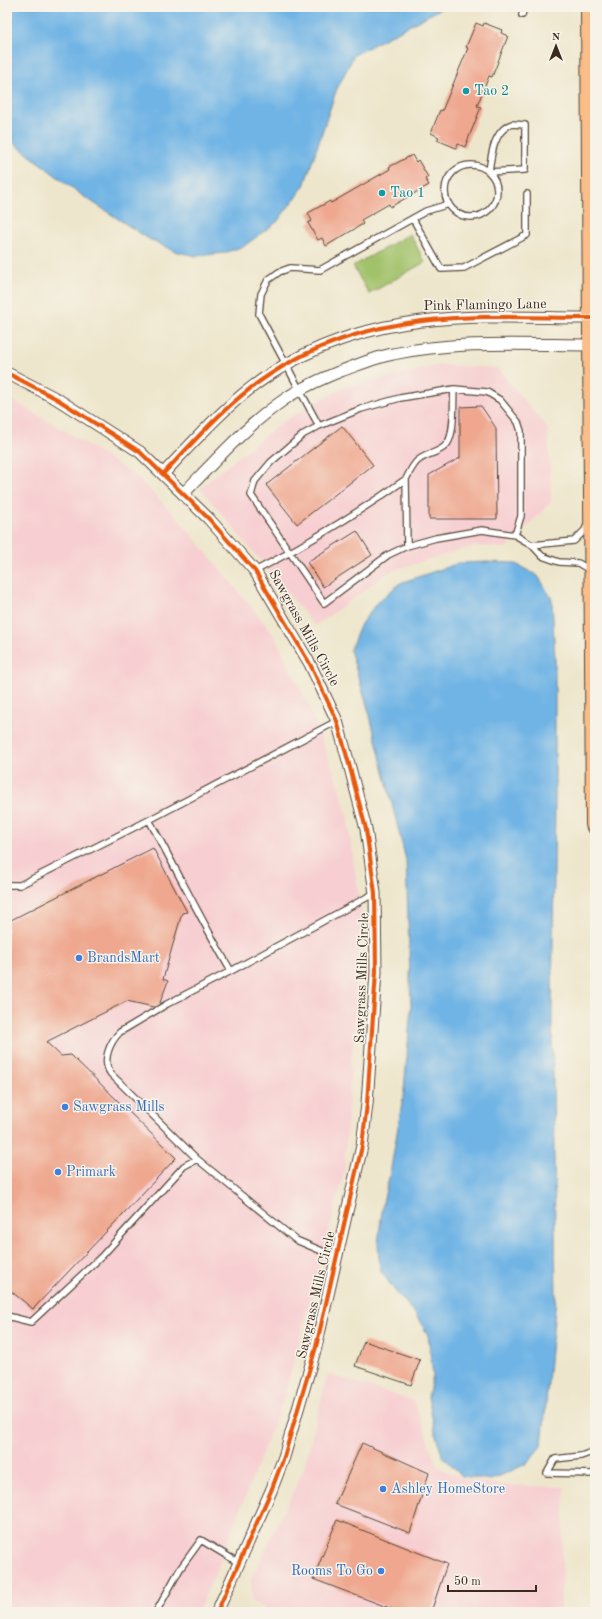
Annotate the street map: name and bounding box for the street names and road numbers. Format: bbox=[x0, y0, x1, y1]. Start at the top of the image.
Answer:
street label: Pink Flamingo Lane bbox=[423, 297, 547, 313]
street label: Sawgrass Mills Circle bbox=[266, 567, 342, 689]
street label: Sawgrass Mills Circle bbox=[353, 912, 371, 1044]
street label: Sawgrass Mills Circle bbox=[294, 1230, 338, 1360]

